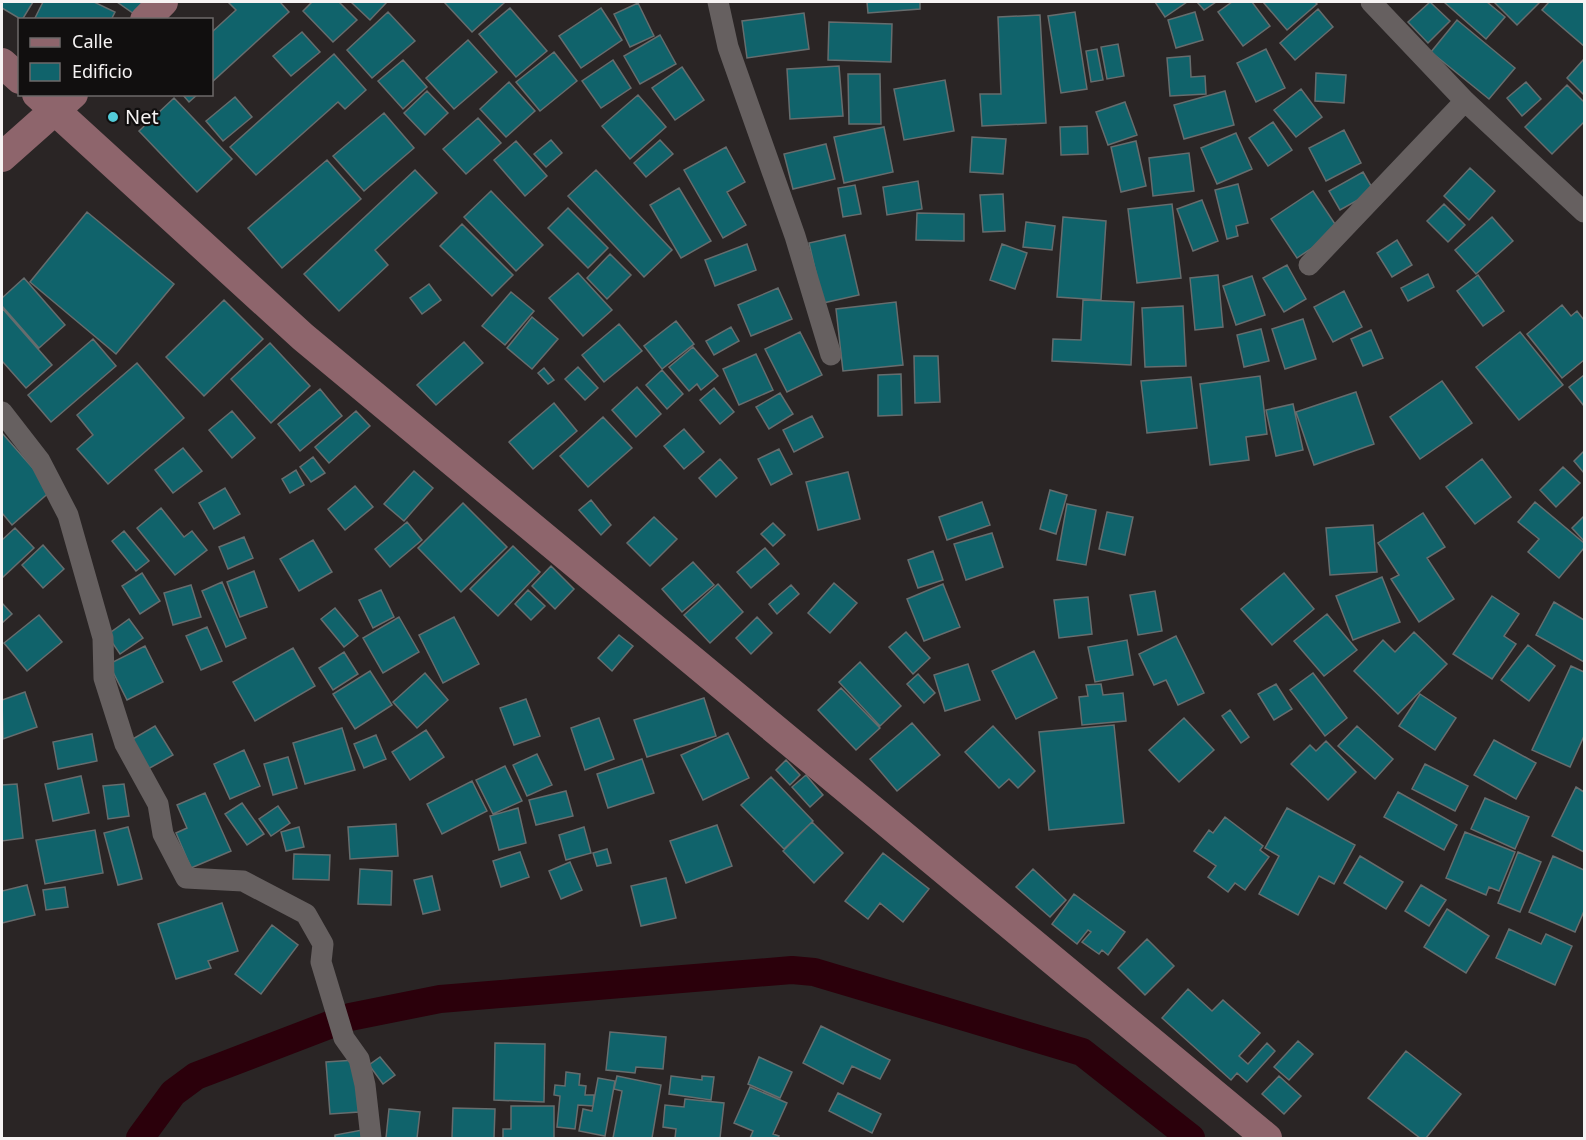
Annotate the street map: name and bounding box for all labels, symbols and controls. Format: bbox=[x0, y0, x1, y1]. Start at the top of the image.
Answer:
legend bbox=[18, 18, 213, 96]
text: Calle bbox=[72, 29, 113, 53]
text: Edificio bbox=[72, 59, 133, 83]
place label: Net bbox=[125, 103, 159, 130]
marker: Net bbox=[106, 110, 120, 124]

